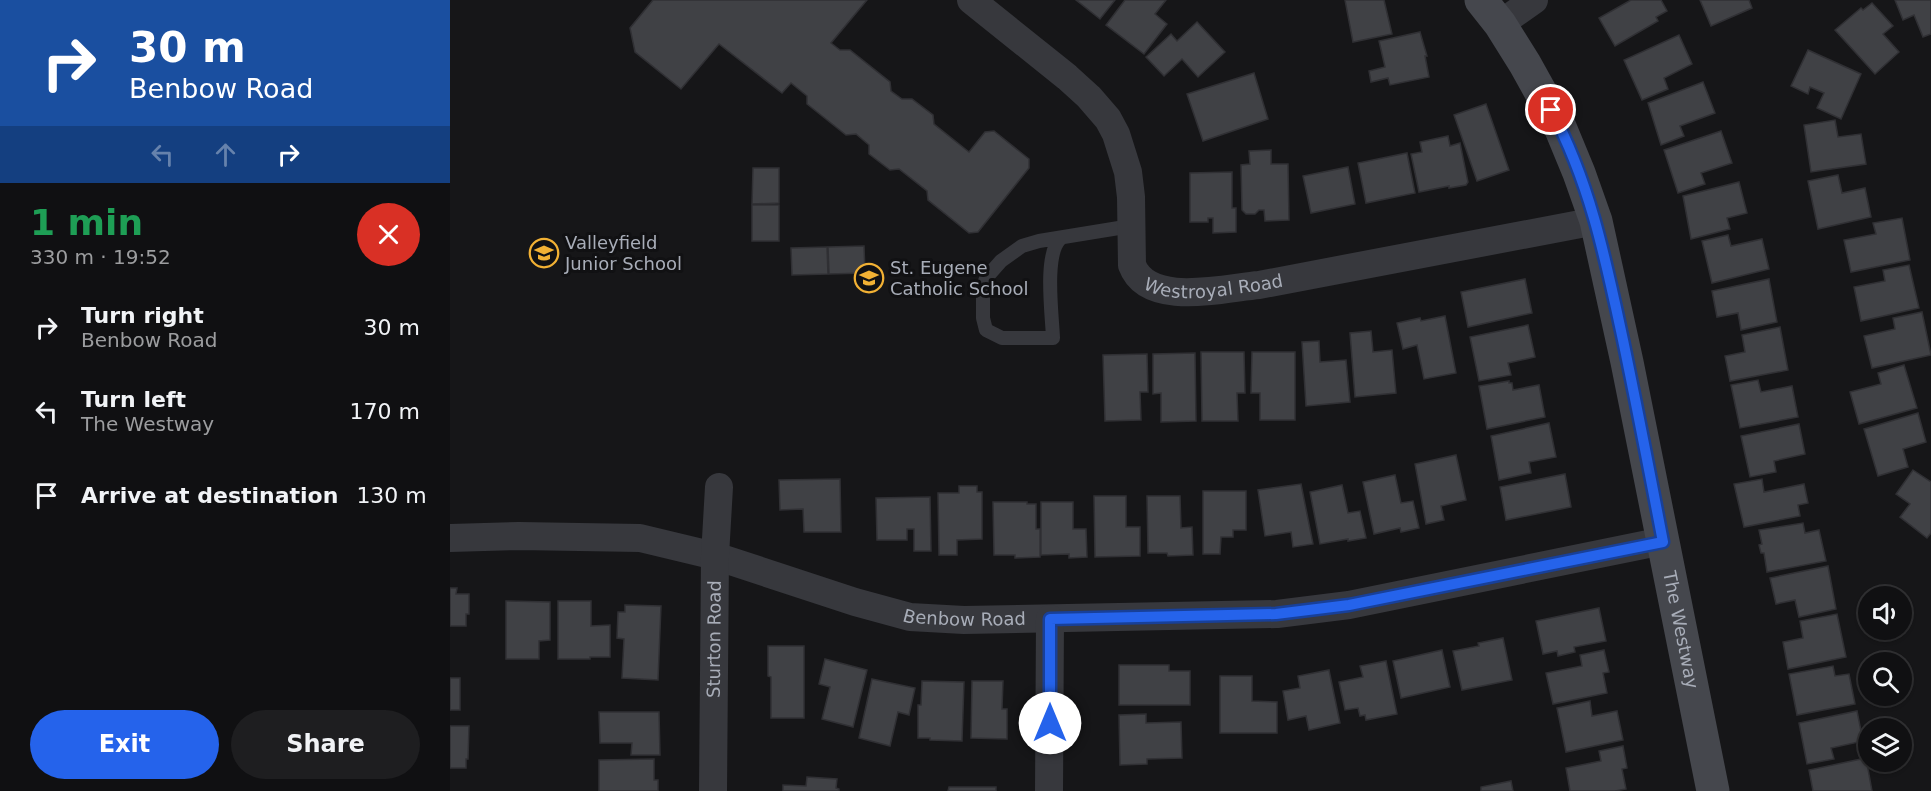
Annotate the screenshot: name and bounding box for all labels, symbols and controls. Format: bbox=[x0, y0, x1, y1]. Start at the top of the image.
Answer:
text: 30 m bbox=[129, 23, 246, 72]
icon: right bbox=[30, 24, 108, 102]
text: Benbow Road bbox=[129, 73, 313, 104]
pin bbox=[1525, 84, 1576, 135]
icon: arrive bbox=[1534, 93, 1567, 126]
icon: left bbox=[146, 138, 179, 171]
icon: ahead bbox=[209, 138, 242, 171]
icon: right bbox=[272, 138, 305, 171]
text: 1 min bbox=[30, 202, 143, 243]
button: close bbox=[357, 203, 420, 266]
place label: Valleyfield Junior School bbox=[564, 232, 682, 274]
school or university icon: Valleyfield Junior School bbox=[528, 237, 560, 269]
text: 330 m · 19:52 bbox=[30, 245, 171, 269]
place label: St. Eugene Catholic School bbox=[890, 257, 1028, 299]
school or university icon: St. Eugene Catholic School bbox=[853, 262, 885, 294]
street label: Westroyal Road bbox=[1141, 270, 1285, 302]
text: Turn right bbox=[81, 303, 204, 328]
icon: right bbox=[30, 311, 63, 344]
text: 30 m bbox=[364, 315, 420, 340]
text: Benbow Road bbox=[81, 328, 218, 352]
text: Turn left bbox=[81, 387, 186, 412]
icon: left bbox=[30, 395, 63, 428]
text: 170 m bbox=[350, 399, 420, 424]
text: The Westway bbox=[81, 412, 214, 436]
icon: arrive bbox=[30, 479, 63, 512]
text: Arrive at destination bbox=[81, 483, 338, 508]
text: 130 m bbox=[356, 483, 427, 508]
street label: The Westway bbox=[1659, 568, 1703, 691]
street label: Sturton Road bbox=[703, 580, 725, 698]
map controls bbox=[1858, 586, 1912, 772]
button: sound bbox=[1858, 586, 1912, 640]
street label: Benbow Road bbox=[901, 605, 1026, 630]
button: search bbox=[1858, 652, 1912, 706]
position arrow bbox=[1018, 691, 1082, 755]
button: Exit bbox=[30, 710, 219, 779]
button: Share bbox=[231, 710, 420, 779]
button: layers bbox=[1858, 718, 1912, 772]

